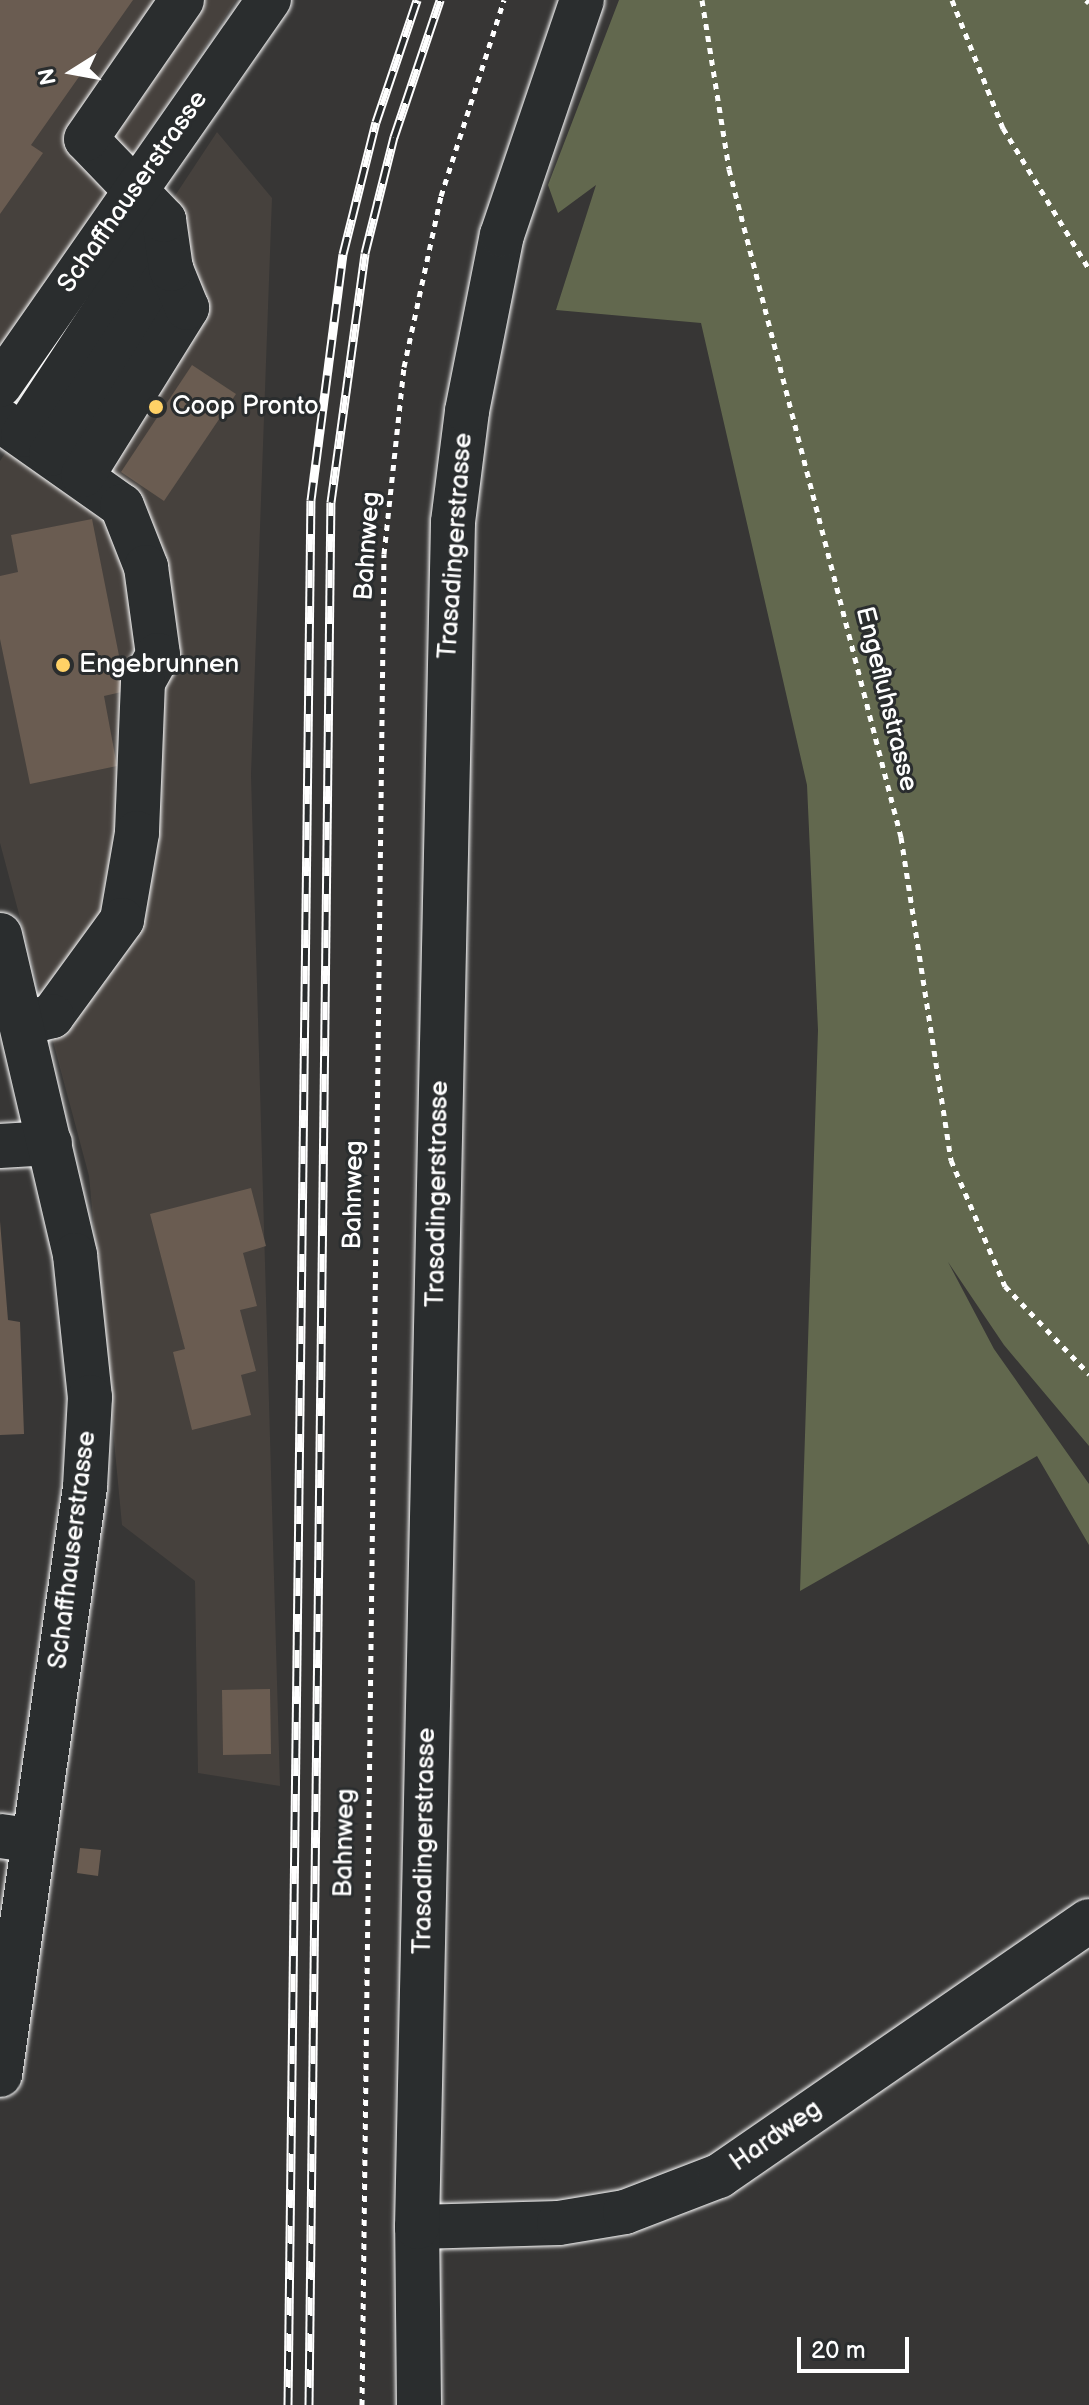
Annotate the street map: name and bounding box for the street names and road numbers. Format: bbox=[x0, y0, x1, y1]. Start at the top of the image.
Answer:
street label: Schaffhauserstrasse bbox=[52, 85, 214, 299]
street label: Trasadingerstrasse bbox=[433, 432, 479, 660]
street label: Bahnweg bbox=[349, 491, 387, 601]
street label: Engefluhstrasse bbox=[848, 604, 924, 794]
street label: Trasadingerstrasse bbox=[420, 1080, 456, 1308]
street label: Bahnweg bbox=[337, 1140, 371, 1250]
street label: Schaffhauserstrasse bbox=[43, 1429, 103, 1671]
street label: Trasadingerstrasse bbox=[407, 1727, 443, 1955]
street label: Bahnweg bbox=[328, 1788, 362, 1898]
street label: Hardweg bbox=[724, 2093, 828, 2179]

